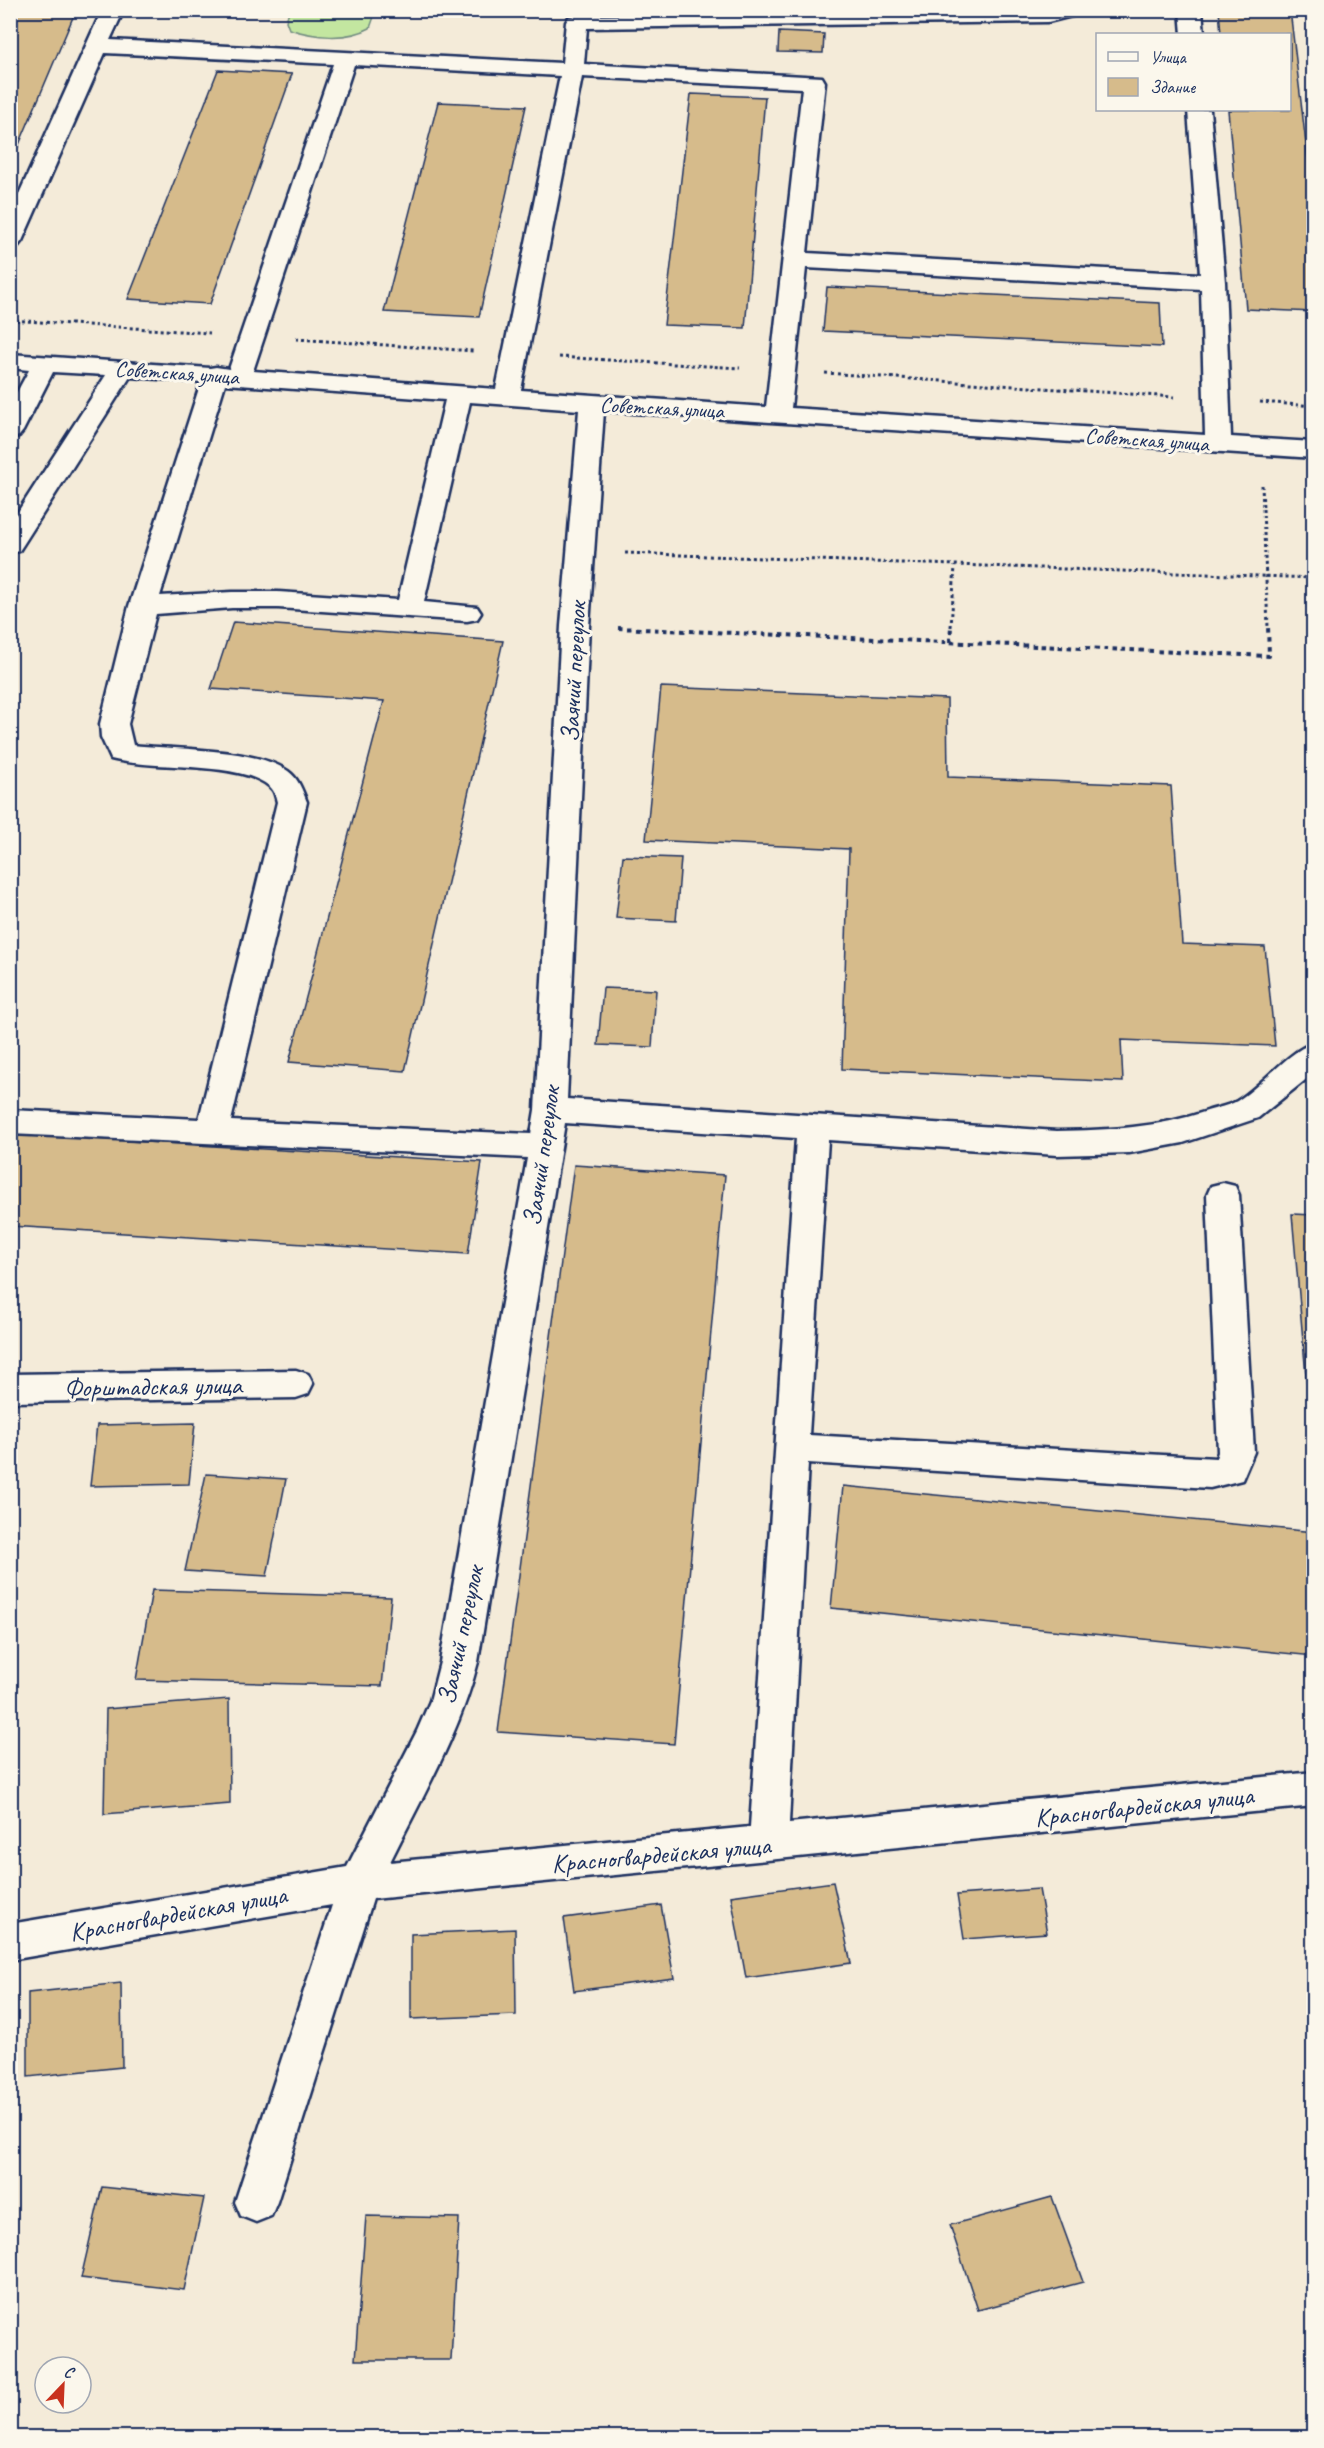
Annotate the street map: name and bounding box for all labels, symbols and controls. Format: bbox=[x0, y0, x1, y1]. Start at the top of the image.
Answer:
legend bbox=[1096, 33, 1291, 111]
text: Улица bbox=[1150, 46, 1187, 68]
text: Здание bbox=[1150, 76, 1196, 98]
street label: Советская улица bbox=[114, 355, 241, 391]
street label: Советская улица bbox=[599, 391, 726, 425]
street label: Советская улица bbox=[1084, 422, 1211, 458]
street label: Заячий переулок bbox=[553, 599, 594, 743]
street label: Заячий переулок bbox=[515, 1082, 568, 1228]
street label: Форштадская улица bbox=[64, 1368, 244, 1405]
street label: Заячий переулок bbox=[430, 1561, 492, 1707]
street label: Красногвардейская улица bbox=[1033, 1778, 1257, 1834]
street label: Красногвардейская улица bbox=[550, 1828, 773, 1881]
street label: Красногвардейская улица bbox=[67, 1878, 291, 1949]
north arrow bbox=[33, 2355, 93, 2415]
text: С bbox=[61, 2361, 78, 2384]

